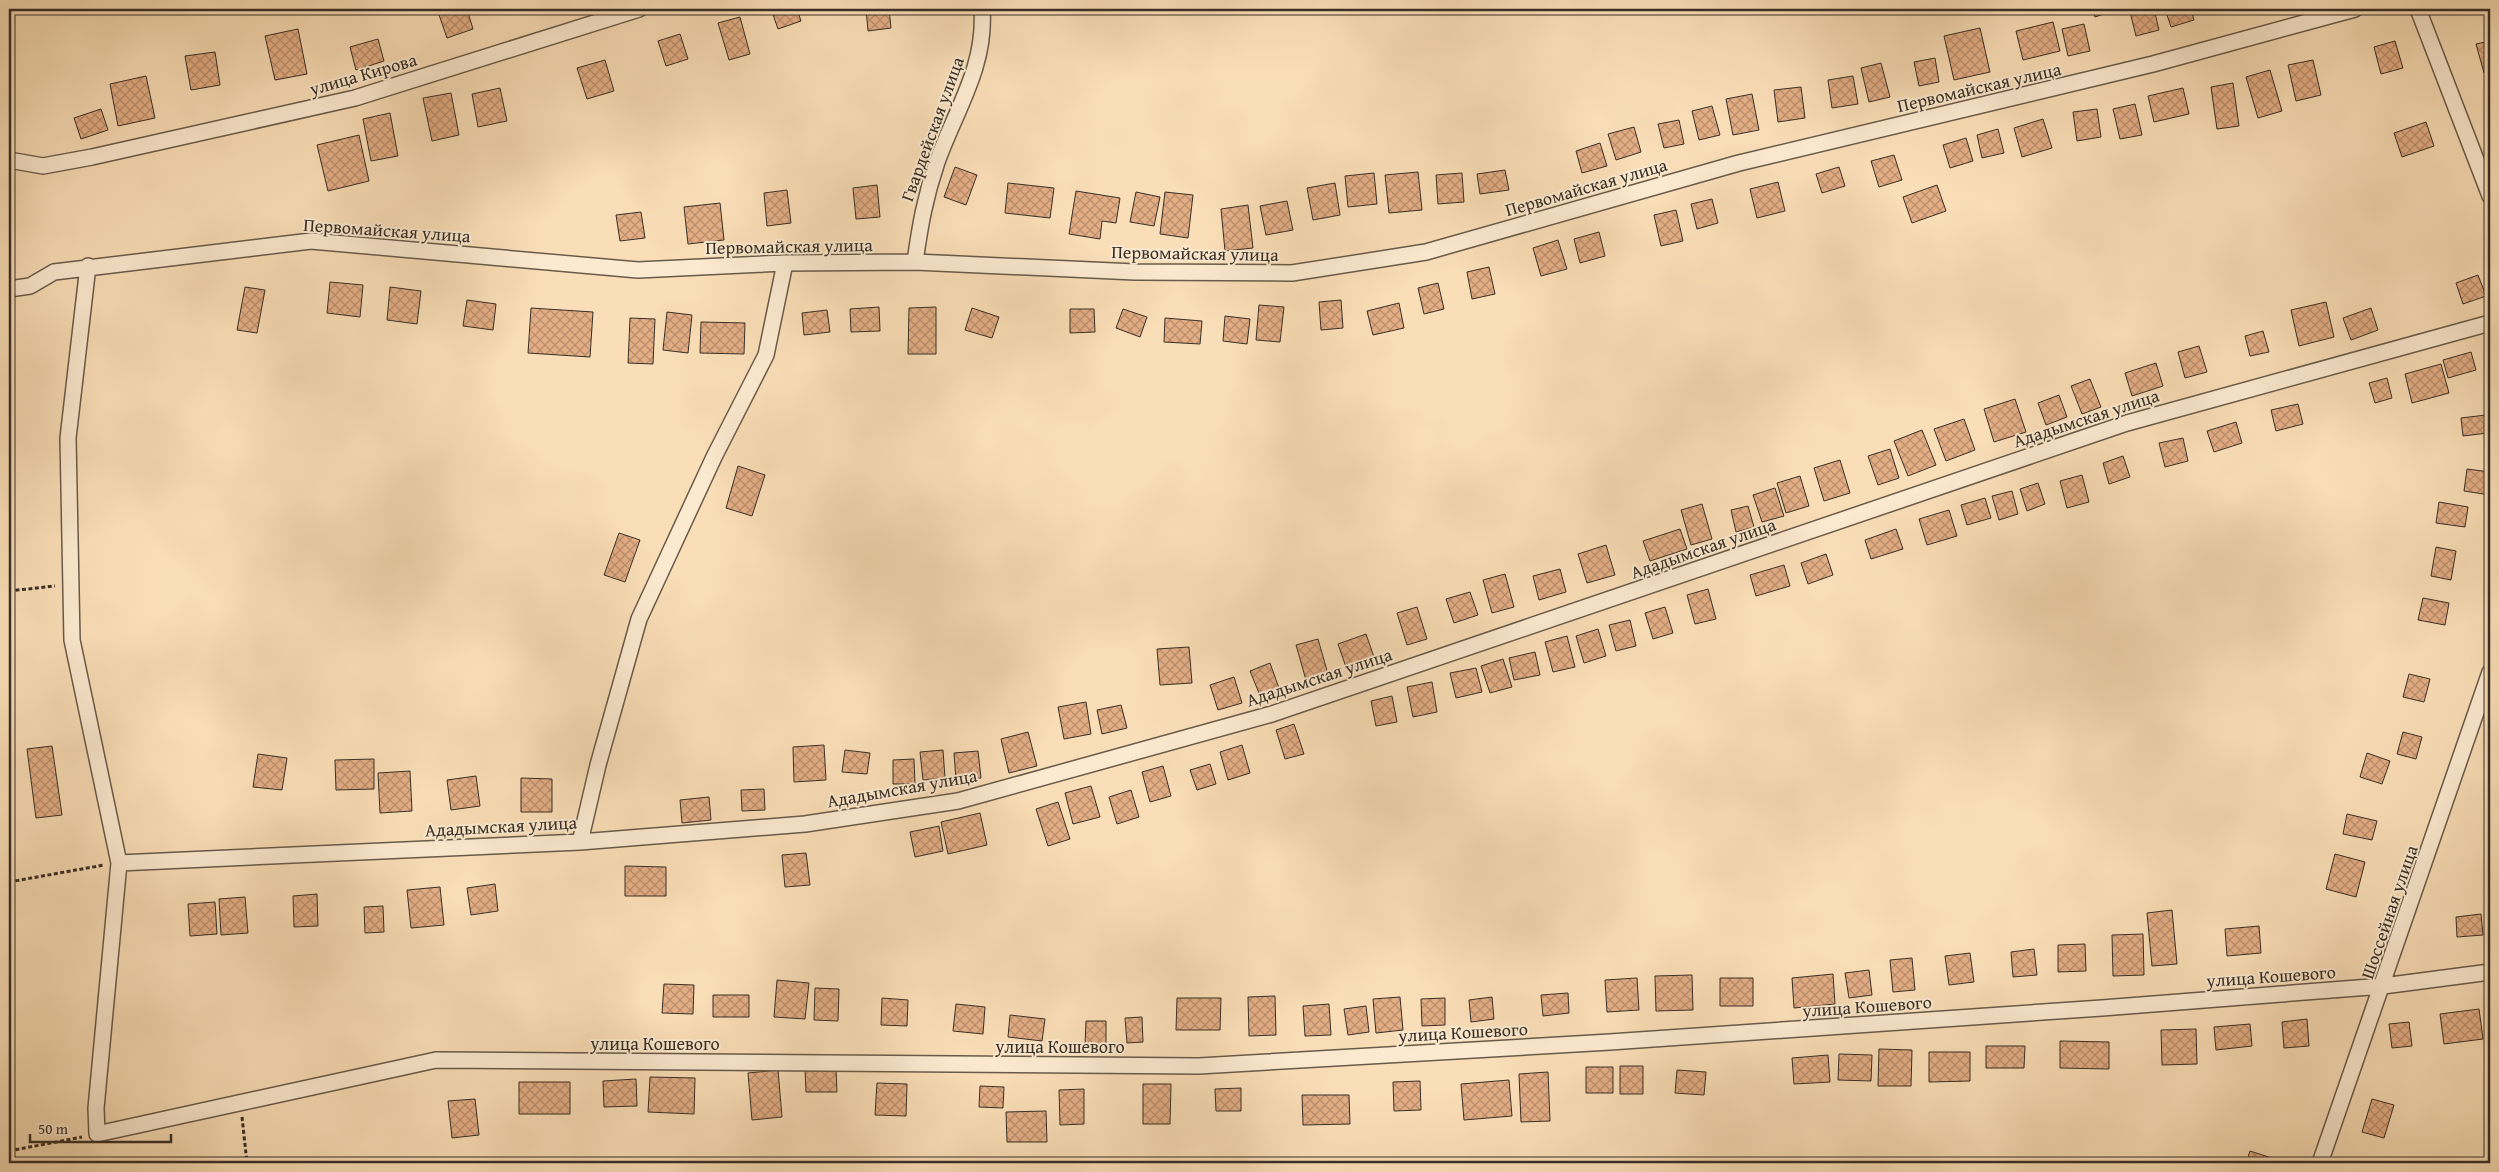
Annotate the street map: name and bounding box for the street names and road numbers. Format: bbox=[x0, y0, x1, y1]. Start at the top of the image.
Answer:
street label: улица Кирова bbox=[305, 46, 420, 102]
street label: Гвардейская улица bbox=[893, 52, 971, 205]
street label: Первомайская улица bbox=[1894, 55, 2064, 119]
street label: Первомайская улица bbox=[1502, 151, 1671, 223]
street label: Первомайская улица bbox=[303, 211, 472, 249]
street label: Первомайская улица bbox=[705, 231, 873, 261]
street label: Первомайская улица bbox=[1111, 238, 1279, 268]
street label: Ададымская улица bbox=[2009, 382, 2163, 454]
street label: Ададымская улица bbox=[1627, 510, 1780, 586]
street label: Ададымская улица bbox=[1242, 641, 1396, 713]
street label: Ададымская улица bbox=[825, 761, 980, 815]
street label: Ададымская улица bbox=[424, 809, 578, 843]
street label: Шоссейная улица bbox=[2353, 841, 2425, 983]
street label: улица Кошевого bbox=[2204, 958, 2337, 994]
street label: улица Кошевого bbox=[1800, 988, 1933, 1024]
street label: улица Кошевого bbox=[1397, 1015, 1528, 1049]
street label: улица Кошевого bbox=[589, 1030, 720, 1057]
street label: улица Кошевого bbox=[994, 1033, 1125, 1060]

